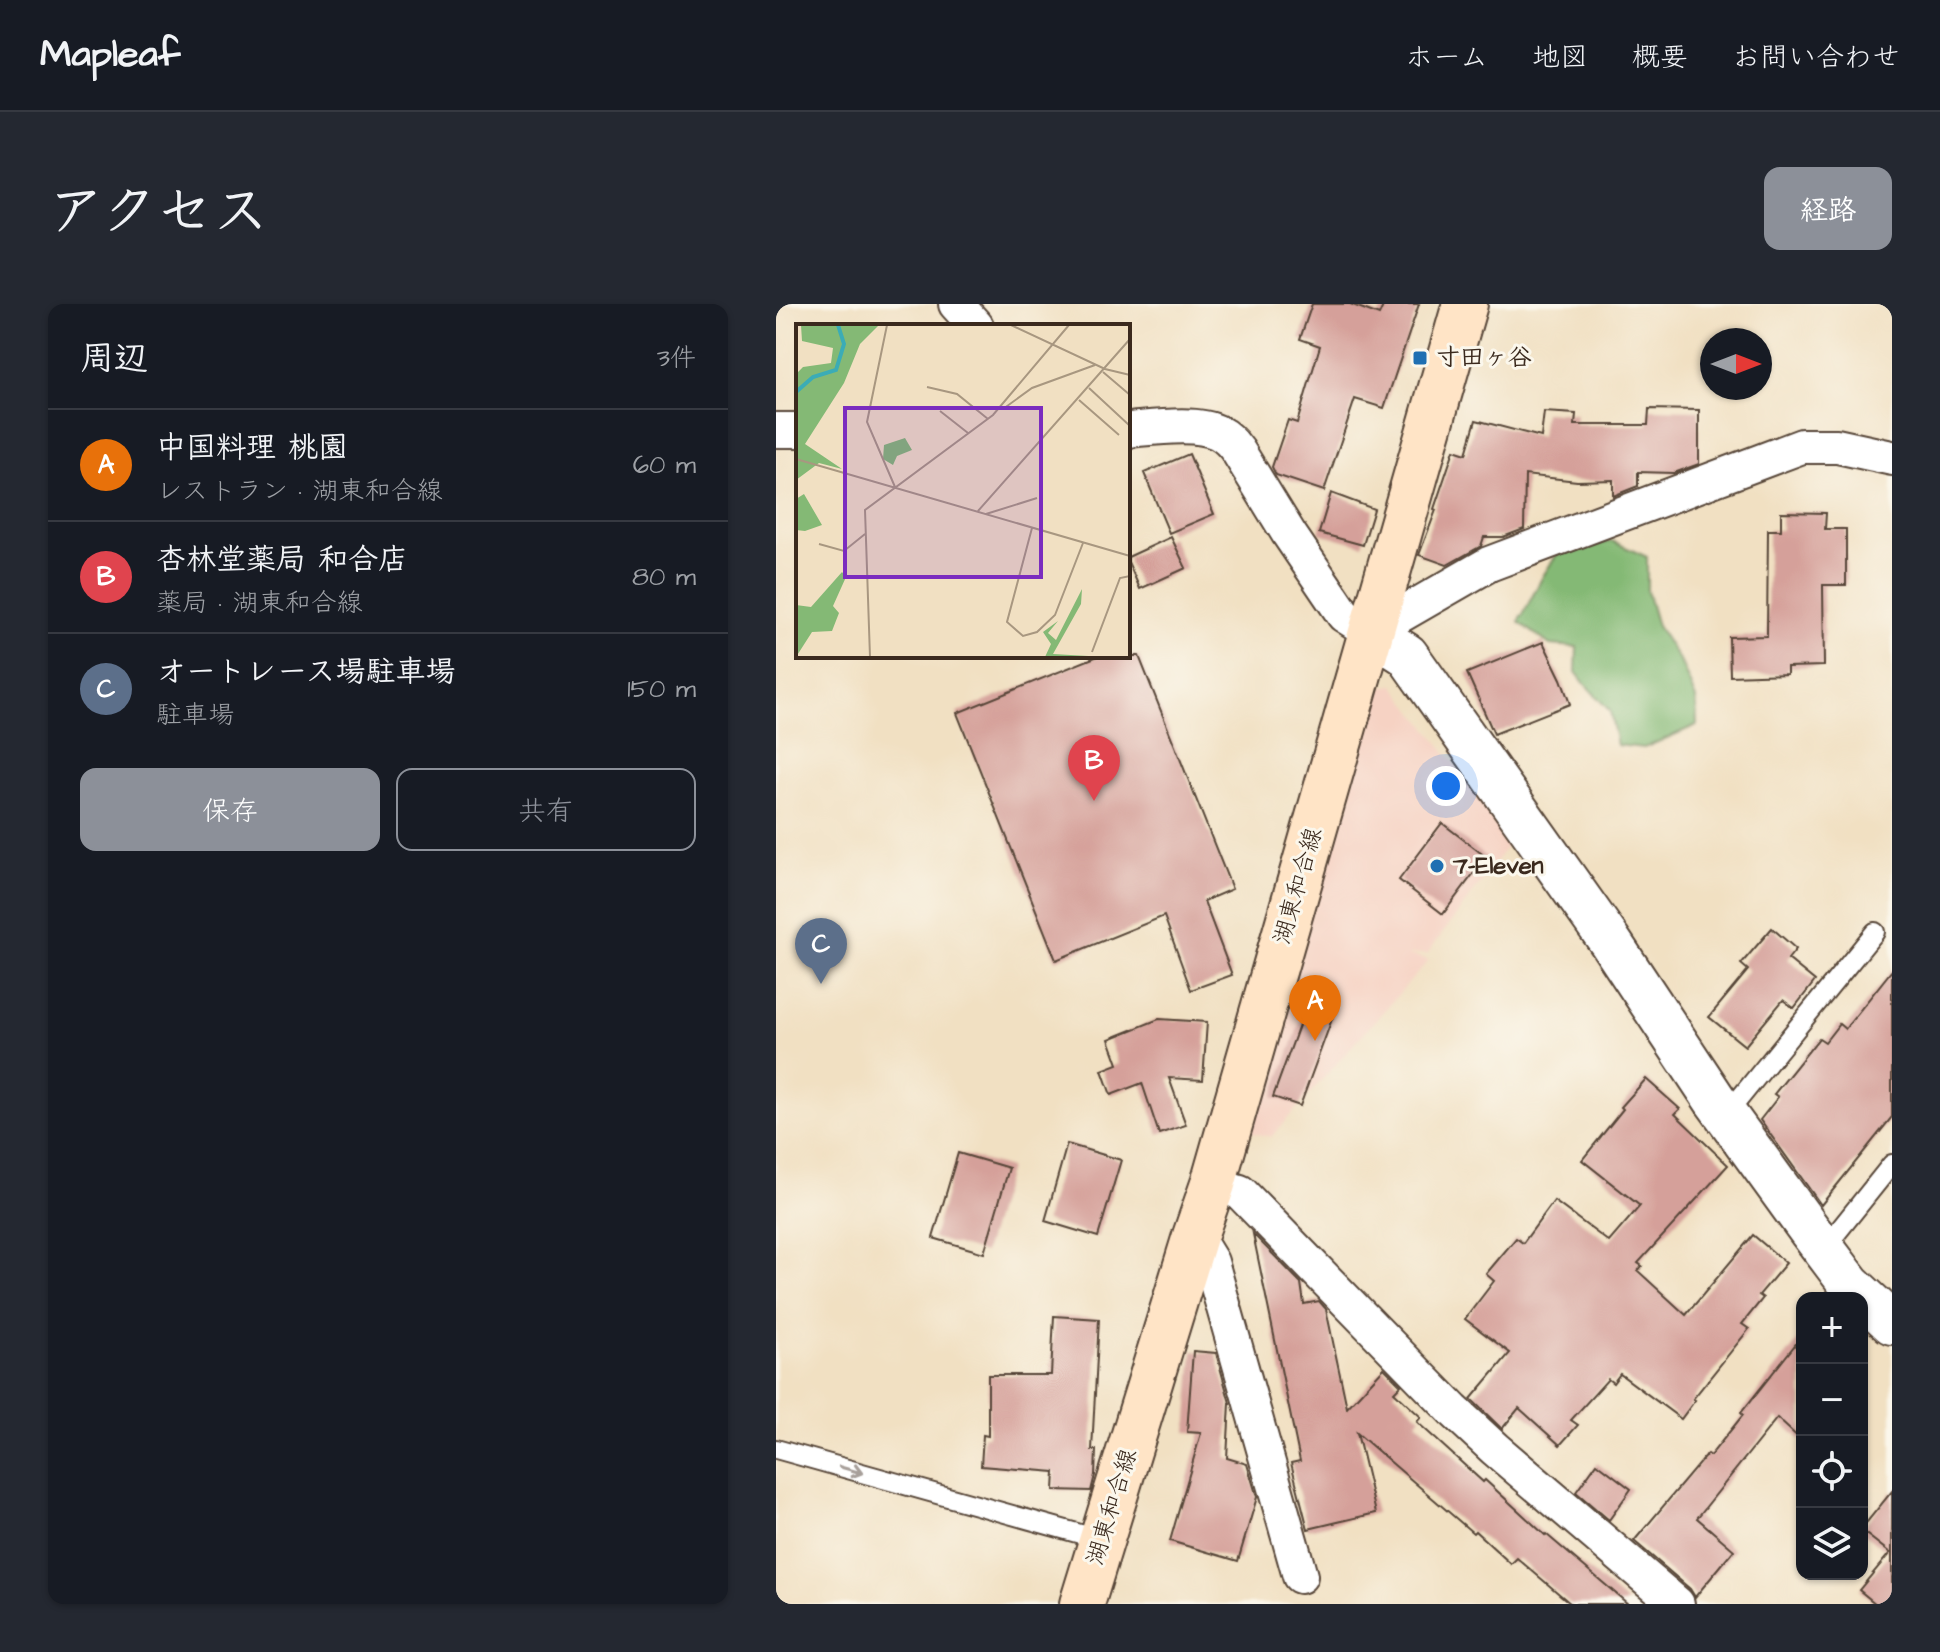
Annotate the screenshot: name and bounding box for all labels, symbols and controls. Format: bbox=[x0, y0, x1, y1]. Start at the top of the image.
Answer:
text: Mapleaf bbox=[40, 29, 180, 81]
text: ホーム bbox=[1405, 38, 1488, 77]
text: 地図 bbox=[1532, 38, 1588, 77]
text: 概要 bbox=[1632, 38, 1688, 77]
text: お問い合わせ bbox=[1732, 38, 1900, 77]
button: 経路 bbox=[1764, 167, 1892, 250]
text: アクセス bbox=[48, 174, 269, 252]
inset map bbox=[796, 324, 1130, 658]
north arrow bbox=[1700, 328, 1772, 400]
text: 周辺 bbox=[80, 335, 148, 383]
text: 3件 bbox=[657, 340, 696, 376]
place label: 寸田ヶ谷 bbox=[1436, 341, 1532, 375]
marker: 寸田ヶ谷 bbox=[1411, 349, 1429, 367]
text: 中国料理 桃園 bbox=[156, 427, 348, 469]
text: A bbox=[98, 447, 114, 483]
text: 60 m bbox=[633, 447, 696, 483]
text: レストラン · 湖東和合線 bbox=[156, 473, 443, 509]
text: 杏林堂薬局 和合店 bbox=[156, 539, 408, 581]
text: B bbox=[97, 559, 115, 595]
text: 80 m bbox=[632, 559, 696, 595]
text: 薬局 · 湖東和合線 bbox=[156, 585, 362, 621]
text: オートレース場駐車場 bbox=[156, 651, 455, 693]
text: C bbox=[97, 671, 115, 707]
text: 150 m bbox=[627, 671, 696, 707]
text: 駐車場 bbox=[156, 697, 234, 733]
pin: B bbox=[1068, 735, 1120, 801]
your location bbox=[1426, 766, 1466, 806]
button: 保存 bbox=[80, 768, 380, 851]
button: 共有 bbox=[396, 768, 696, 851]
street label: 湖東和合線 bbox=[1265, 824, 1331, 948]
place label: 7-Eleven bbox=[1452, 849, 1544, 883]
marker: 7-Eleven bbox=[1428, 857, 1446, 875]
pin: C bbox=[795, 918, 847, 984]
pin: A bbox=[1289, 975, 1341, 1041]
map controls bbox=[1796, 1292, 1868, 1580]
button: + bbox=[1796, 1292, 1868, 1364]
button: − bbox=[1796, 1364, 1868, 1436]
button: locate bbox=[1796, 1436, 1868, 1508]
street label: 湖東和合線 bbox=[1078, 1445, 1146, 1569]
one-way arrow bbox=[838, 1463, 864, 1478]
button: layers bbox=[1796, 1508, 1868, 1580]

